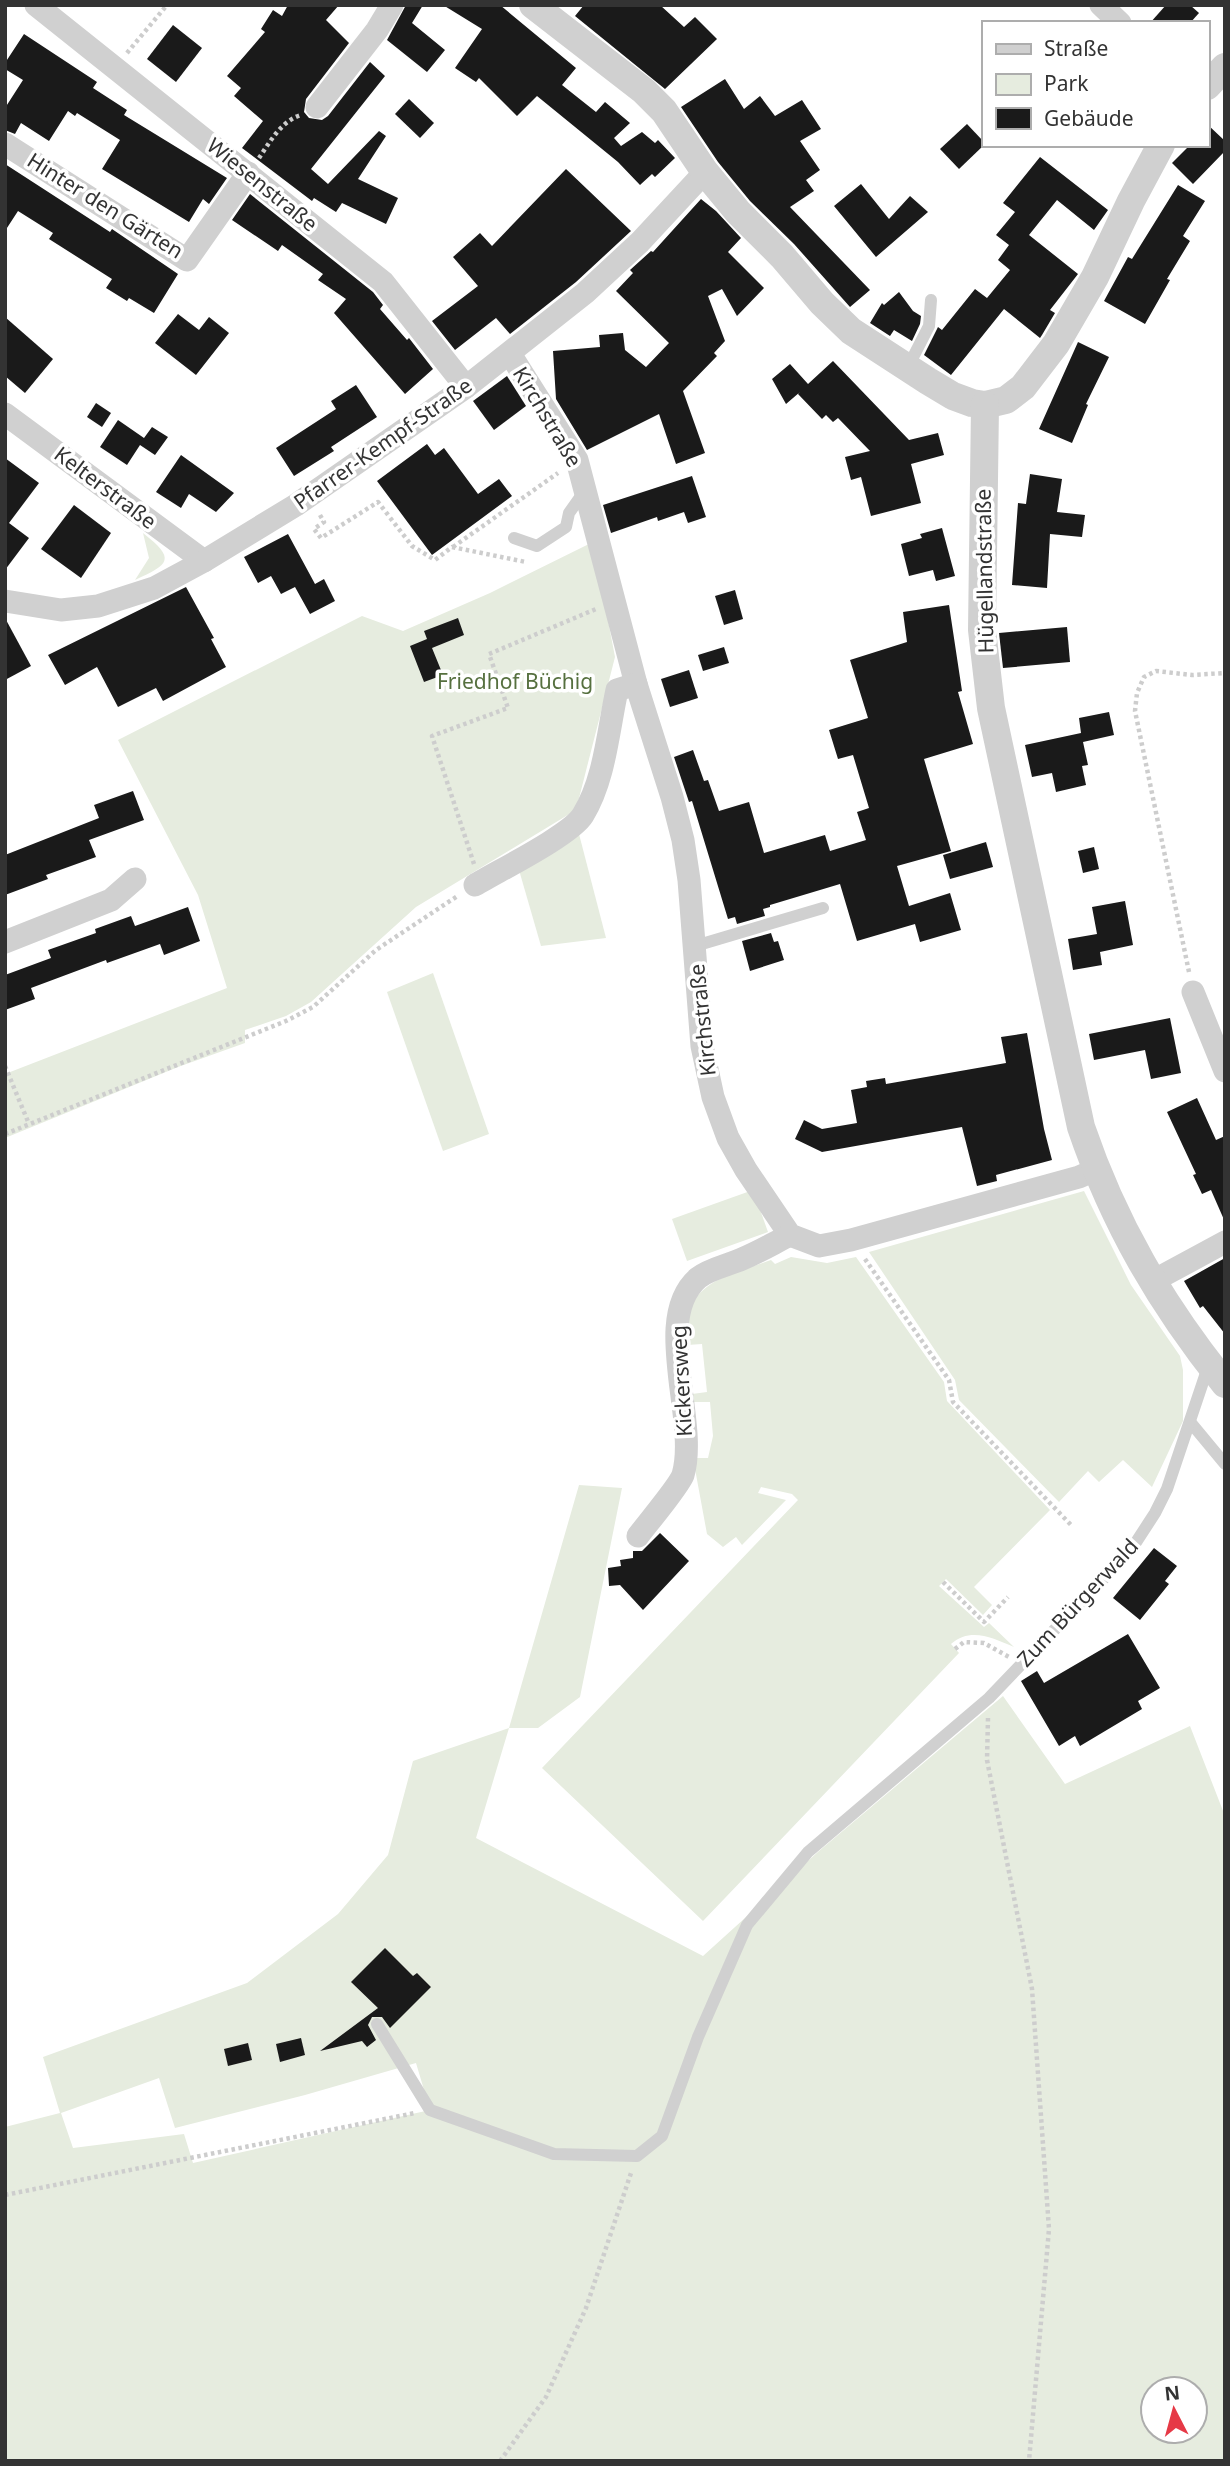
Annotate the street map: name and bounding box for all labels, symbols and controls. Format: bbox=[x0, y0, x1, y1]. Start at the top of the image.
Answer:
legend bbox=[982, 21, 1209, 147]
text: Straße bbox=[1044, 34, 1108, 62]
text: Park bbox=[1044, 69, 1089, 97]
text: Gebäude bbox=[1044, 104, 1134, 132]
street label: Wiesenstraße bbox=[202, 131, 324, 237]
street label: Hinter den Gärten bbox=[22, 146, 189, 264]
street label: Kirchstraße bbox=[507, 361, 589, 472]
street label: Pfarrer-Kempf-Straße bbox=[288, 371, 477, 515]
street label: Kelterstraße bbox=[49, 440, 162, 535]
street label: Hügellandstraße bbox=[969, 488, 999, 654]
park label: Friedhof Büchig bbox=[437, 667, 593, 695]
street label: Kirchstraße bbox=[682, 963, 722, 1078]
street label: Kickersweg bbox=[664, 1325, 698, 1437]
street label: Zum Bürgerwald bbox=[1011, 1532, 1144, 1672]
north arrow bbox=[1139, 2375, 1209, 2445]
text: N bbox=[1163, 2379, 1181, 2407]

